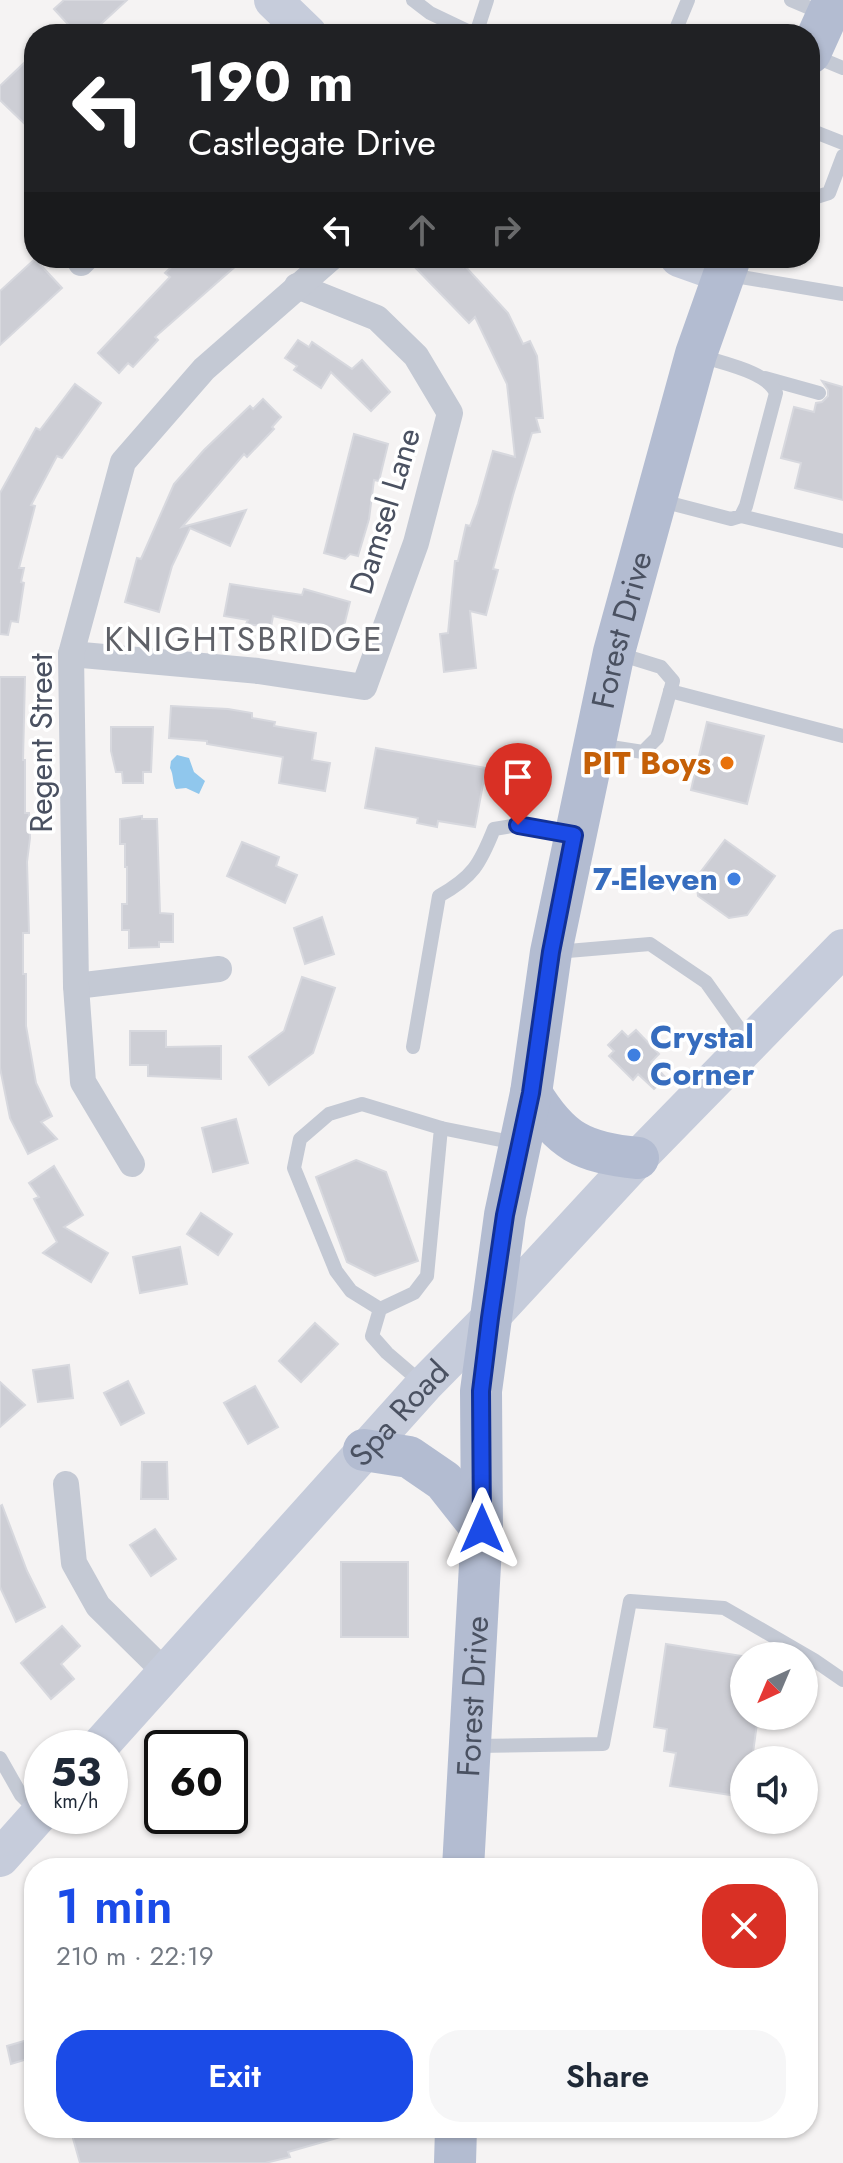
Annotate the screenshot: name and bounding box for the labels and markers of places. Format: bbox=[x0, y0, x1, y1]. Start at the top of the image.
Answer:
place label: PIT Boys bbox=[582, 740, 711, 786]
pin bbox=[484, 743, 552, 825]
marker: PIT Boys bbox=[718, 754, 736, 772]
place label: 7-Eleven bbox=[593, 856, 718, 902]
marker: 7-Eleven bbox=[725, 870, 743, 888]
place label: Crystal Corner bbox=[650, 1014, 754, 1097]
marker: Crystal Corner bbox=[625, 1046, 643, 1064]

